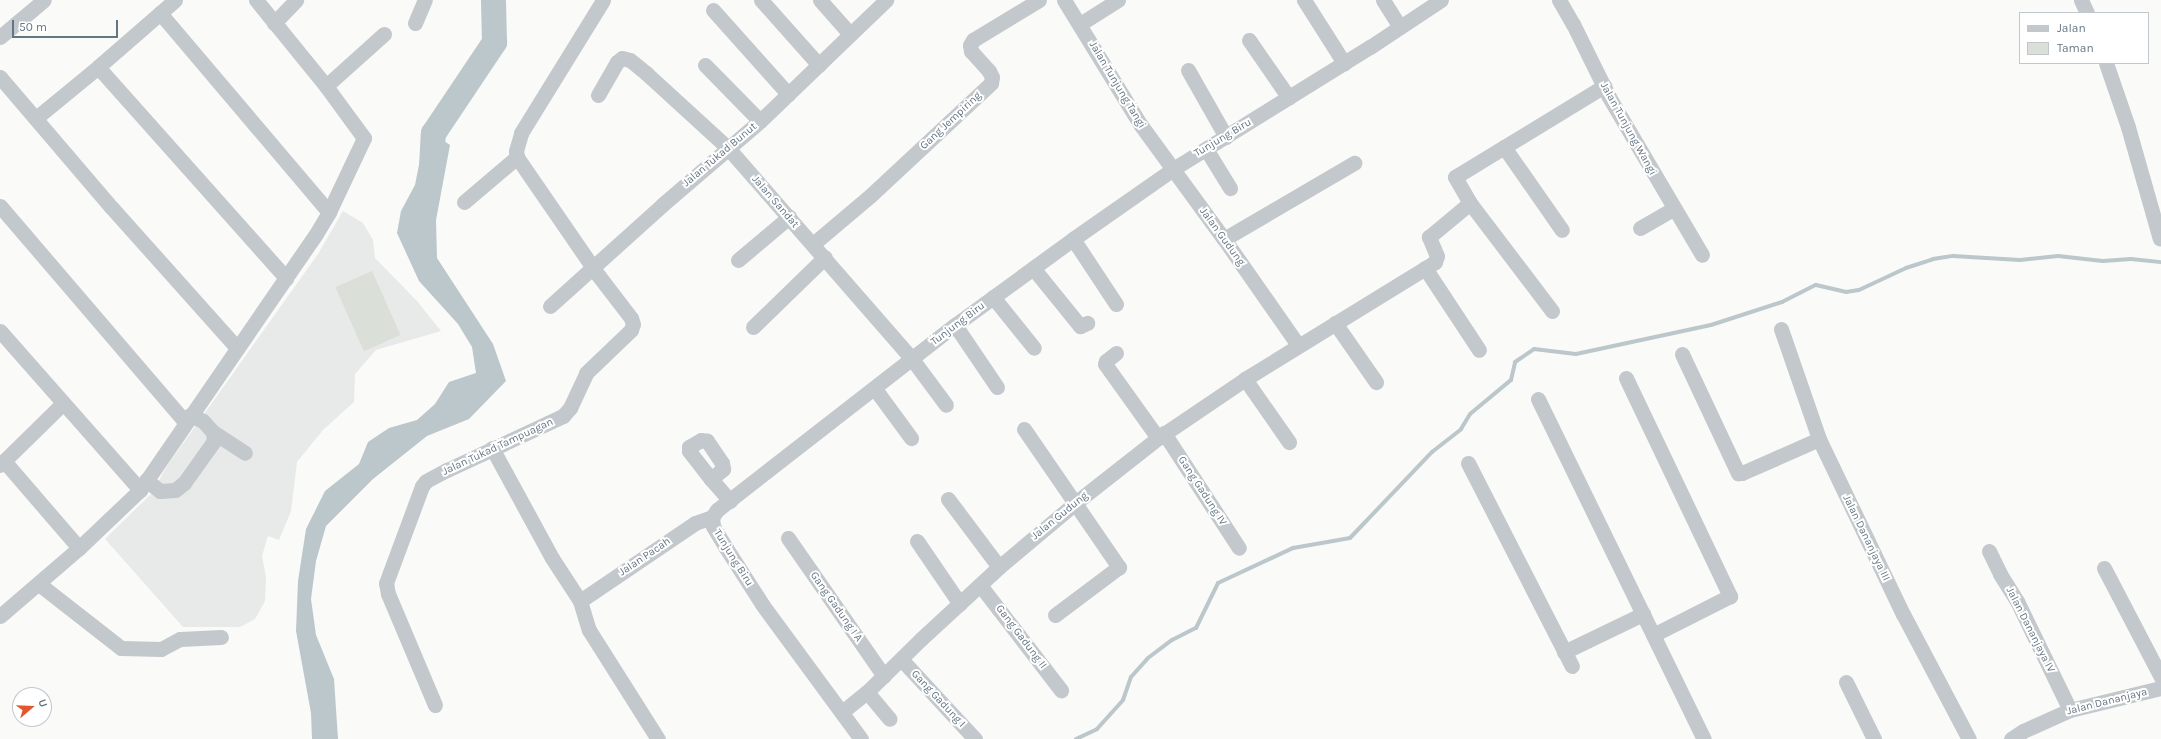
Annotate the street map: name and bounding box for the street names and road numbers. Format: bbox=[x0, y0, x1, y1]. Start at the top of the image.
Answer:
street label: Jalan Tunjung Tangi bbox=[1086, 39, 1148, 131]
street label: Jalan Tunjung Wangi bbox=[1597, 80, 1659, 178]
street label: Gang Jempiring bbox=[918, 89, 984, 153]
street label: Tunjung Biru bbox=[1192, 116, 1254, 160]
street label: Jalan Tukad Bunut bbox=[680, 120, 760, 190]
street label: Jalan Sandat bbox=[749, 173, 801, 231]
street label: Jalan Gudung bbox=[1196, 205, 1248, 269]
street label: Tunjung Biru bbox=[928, 299, 988, 349]
street label: Jalan Tukad Tampuagan bbox=[441, 416, 555, 478]
street label: Gang Gadung IV bbox=[1175, 454, 1229, 528]
street label: Jalan Gudung bbox=[1029, 489, 1091, 543]
street label: Jalan Dananjaya III bbox=[1839, 493, 1893, 583]
street label: Tunjung Biru bbox=[710, 527, 756, 589]
street label: Jalan Pacah bbox=[617, 535, 673, 579]
street label: Gang Gadung I A bbox=[807, 569, 865, 645]
street label: Jalan Dananjaya IV bbox=[2003, 585, 2057, 675]
street label: Gang Gadung II bbox=[993, 602, 1049, 672]
street label: Gang Gadung I bbox=[908, 668, 968, 730]
street label: Jalan Dananjaya bbox=[2066, 686, 2148, 718]

